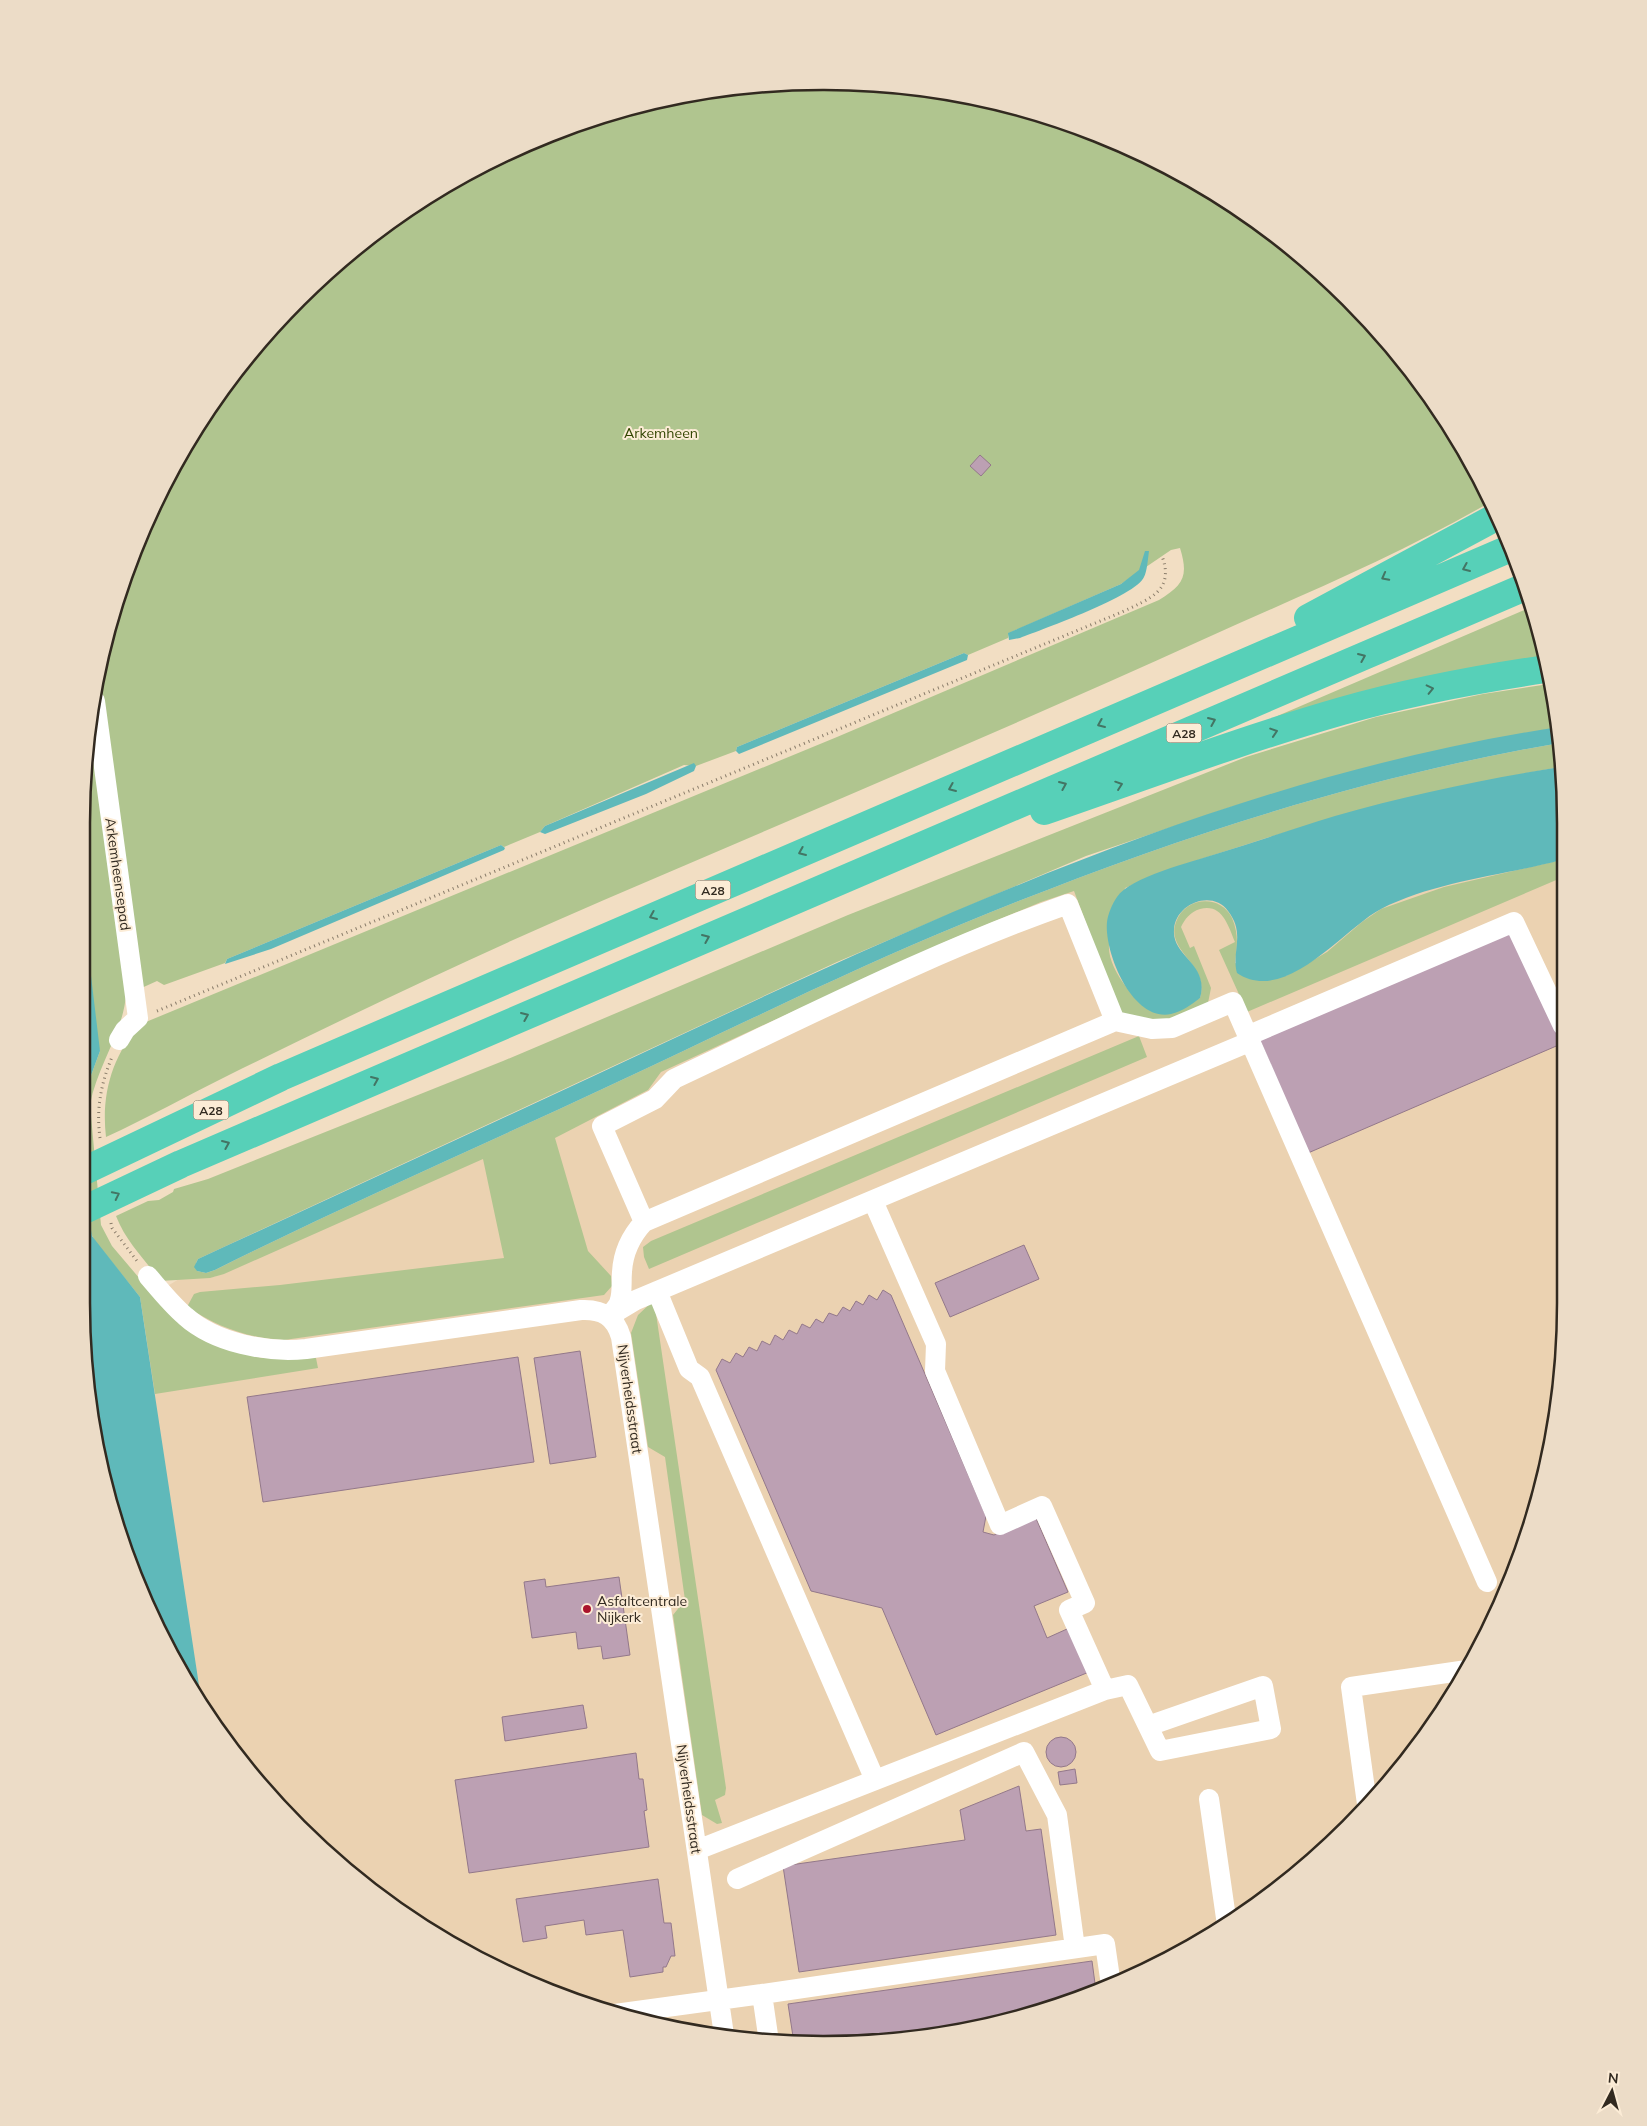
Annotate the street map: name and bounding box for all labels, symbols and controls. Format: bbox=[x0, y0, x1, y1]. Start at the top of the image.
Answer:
park label: Arkemheen bbox=[624, 424, 698, 442]
one-way arrow bbox=[1462, 561, 1471, 572]
one-way arrow bbox=[1381, 571, 1390, 581]
one-way arrow bbox=[1357, 652, 1366, 663]
one-way arrow bbox=[1426, 685, 1435, 695]
one-way arrow bbox=[1207, 717, 1216, 727]
one-way arrow bbox=[1097, 718, 1106, 729]
road number: A28 bbox=[1166, 724, 1202, 742]
one-way arrow bbox=[1269, 727, 1277, 737]
one-way arrow bbox=[1058, 781, 1067, 792]
one-way arrow bbox=[1115, 781, 1123, 791]
one-way arrow bbox=[948, 782, 957, 793]
street label: Arkemheensepad bbox=[101, 816, 135, 932]
one-way arrow bbox=[798, 846, 807, 857]
road number: A28 bbox=[696, 880, 730, 900]
one-way arrow bbox=[649, 910, 658, 921]
one-way arrow bbox=[701, 934, 710, 944]
one-way arrow bbox=[520, 1011, 529, 1022]
one-way arrow bbox=[370, 1075, 379, 1086]
road number: A28 bbox=[194, 1100, 228, 1120]
one-way arrow bbox=[221, 1140, 230, 1151]
one-way arrow bbox=[110, 1191, 119, 1201]
street label: Nijverheidsstraat bbox=[613, 1343, 647, 1455]
place label: Asfaltcentrale Nijkerk bbox=[597, 1592, 687, 1626]
marker: Asfaltcentrale Nijkerk bbox=[581, 1603, 593, 1615]
street label: Nijverheidsstraat bbox=[672, 1743, 706, 1855]
north arrow bbox=[1587, 2066, 1637, 2116]
text: N bbox=[1607, 2069, 1620, 2088]

